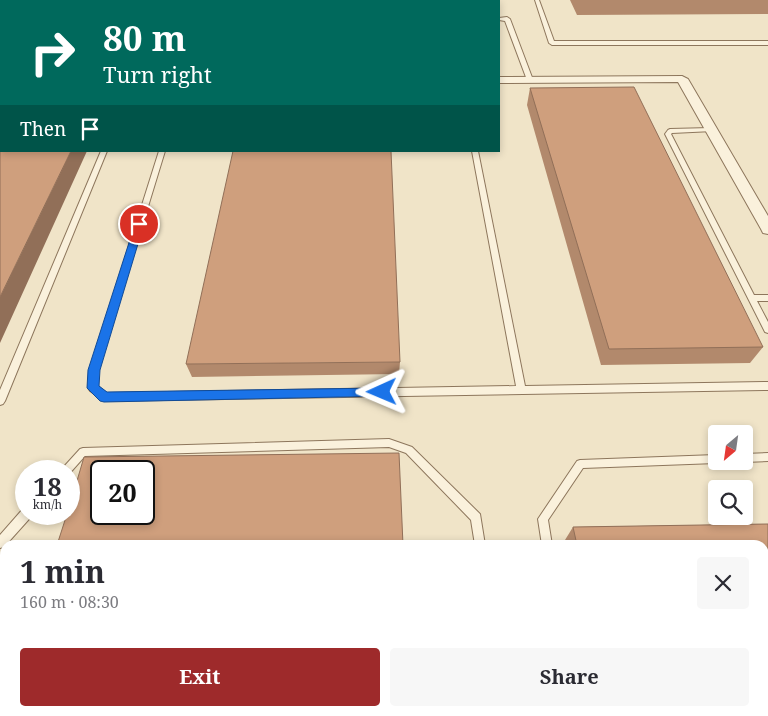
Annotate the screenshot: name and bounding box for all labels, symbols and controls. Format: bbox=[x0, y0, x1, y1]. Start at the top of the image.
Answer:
text: 80 m bbox=[103, 14, 186, 61]
icon: right bbox=[20, 20, 85, 85]
text: Turn right bbox=[103, 59, 212, 89]
icon: arrive bbox=[76, 115, 104, 143]
text: Then bbox=[20, 116, 66, 142]
pin bbox=[118, 203, 160, 245]
icon: arrive bbox=[125, 210, 153, 238]
position arrow bbox=[355, 365, 407, 417]
north arrow bbox=[708, 425, 752, 470]
map controls bbox=[708, 425, 753, 525]
speed limit sign: 20 bbox=[90, 460, 155, 525]
text: 18 bbox=[33, 469, 62, 503]
button: search bbox=[708, 480, 753, 525]
text: km/h bbox=[33, 496, 62, 513]
text: 1 min bbox=[20, 551, 105, 592]
button: close bbox=[697, 557, 749, 609]
text: 160 m · 08:30 bbox=[20, 591, 119, 613]
button: Exit bbox=[20, 648, 380, 706]
button: Share bbox=[390, 648, 749, 706]

